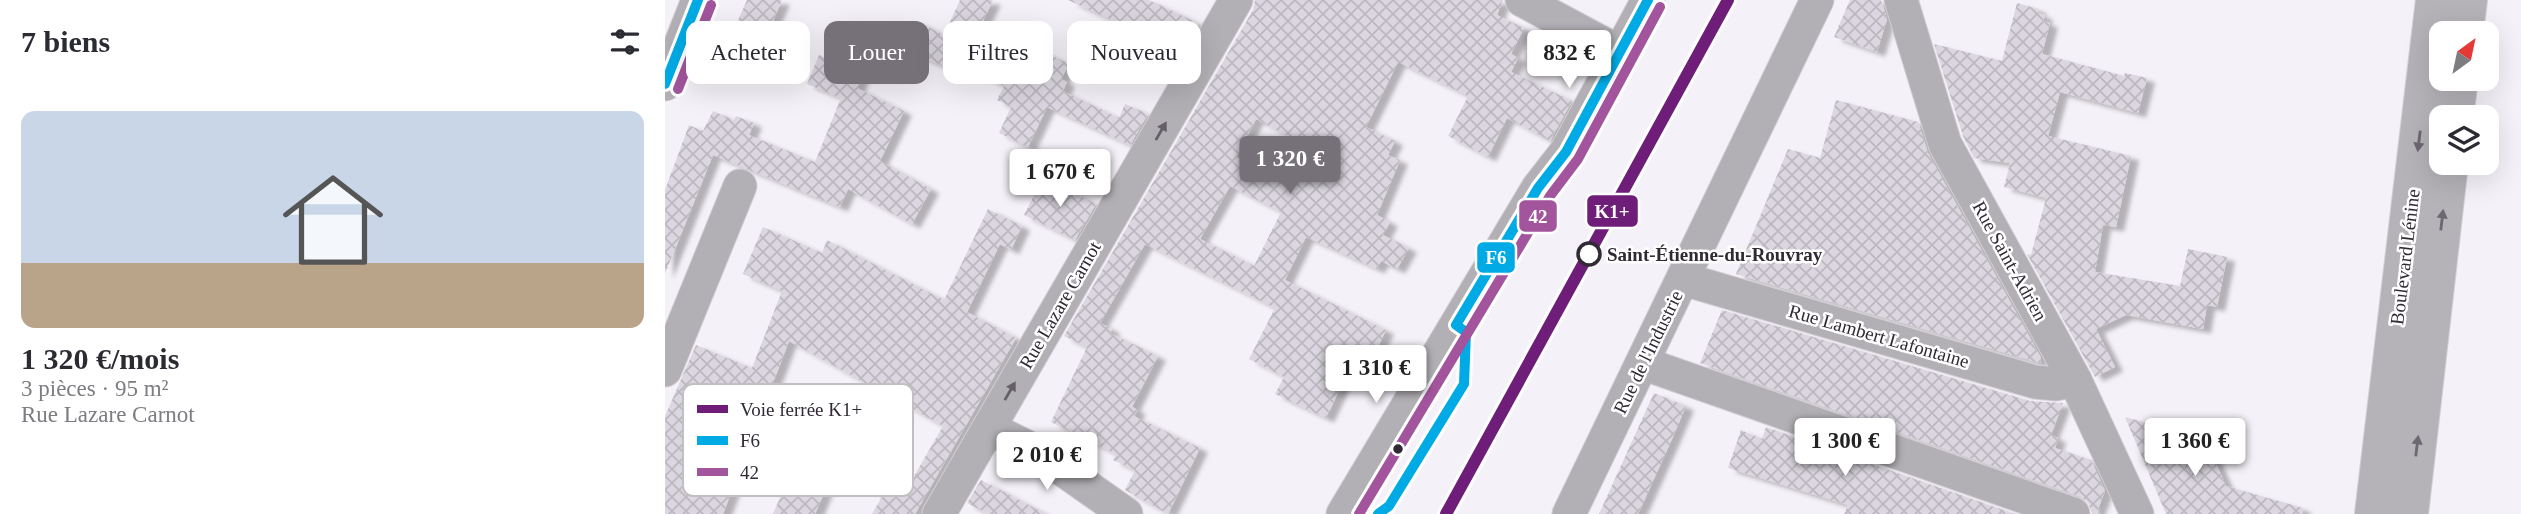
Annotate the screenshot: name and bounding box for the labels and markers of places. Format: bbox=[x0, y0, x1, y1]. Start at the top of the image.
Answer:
pin: 832 € bbox=[1520, 31, 1618, 90]
pin: 1 320 € bbox=[1225, 136, 1355, 196]
pin: 1 670 € bbox=[995, 150, 1125, 209]
marker: Saint-Étienne-du-Rouvray bbox=[1577, 242, 1601, 266]
place label: Saint-Étienne-du-Rouvray bbox=[1607, 244, 1823, 265]
pin: 1 310 € bbox=[1311, 346, 1441, 405]
pin: 1 300 € bbox=[1780, 419, 1910, 478]
pin: 1 360 € bbox=[2130, 419, 2260, 478]
pin: 2 010 € bbox=[982, 433, 1112, 492]
unlabelled marker bbox=[1391, 442, 1405, 456]

